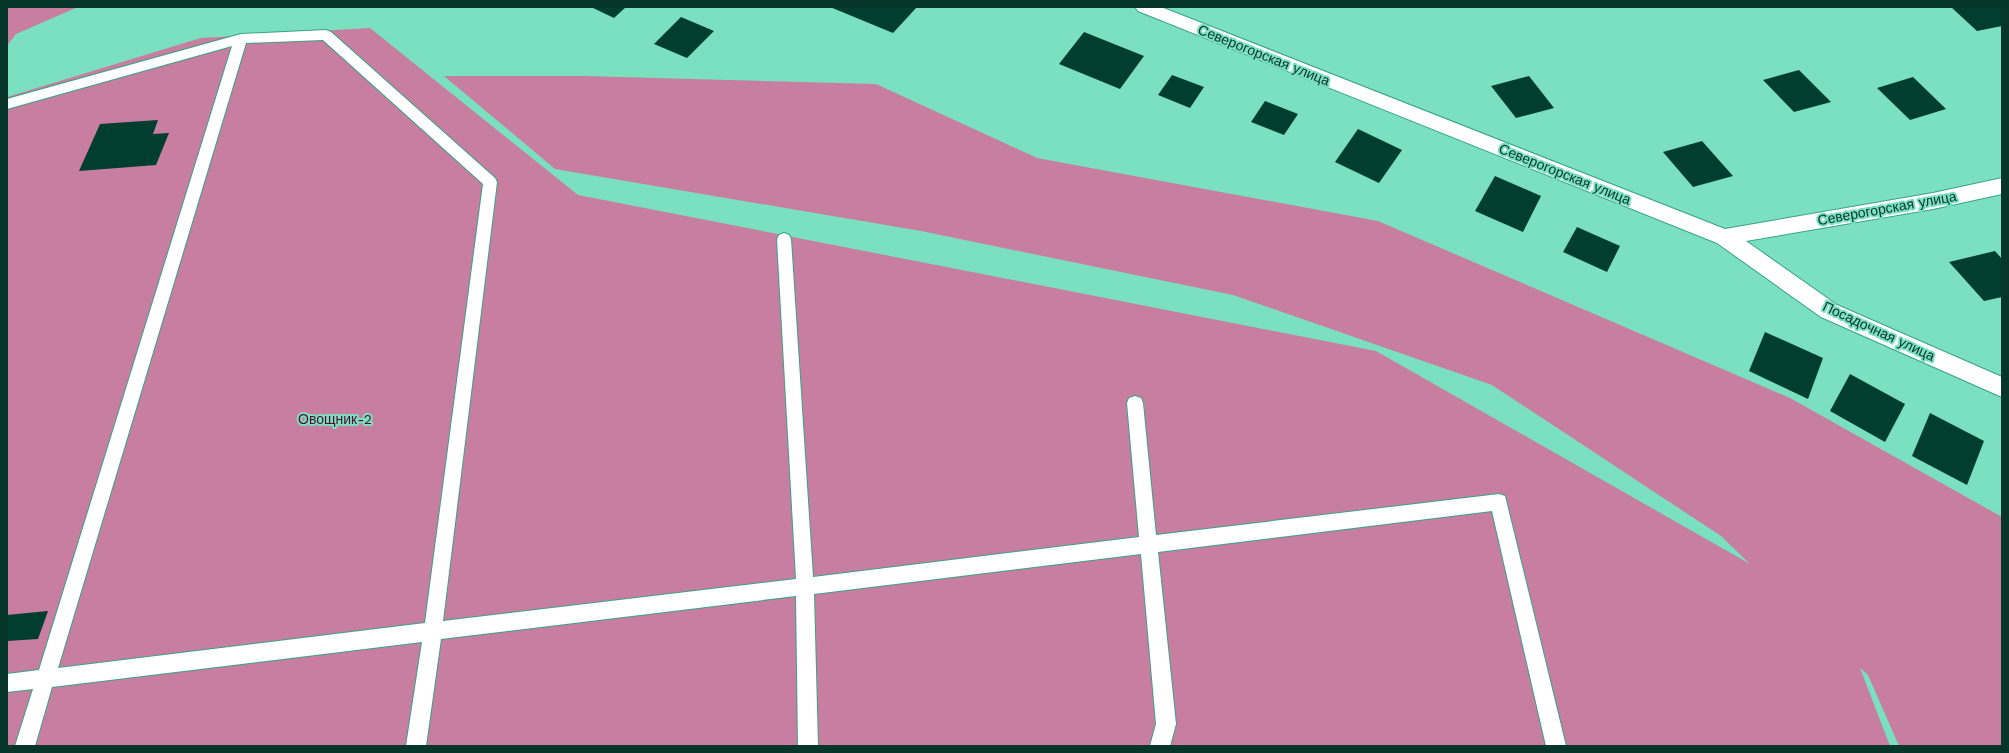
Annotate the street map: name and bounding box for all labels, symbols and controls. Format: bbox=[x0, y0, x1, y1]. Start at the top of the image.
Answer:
street label: Северогорская улица bbox=[1196, 21, 1333, 89]
street label: Северогорская улица bbox=[1497, 140, 1634, 208]
street label: Северогорская улица bbox=[1816, 188, 1958, 228]
street label: Посадочная улица bbox=[1820, 298, 1938, 364]
park label: Овощник-2 bbox=[298, 411, 372, 427]

